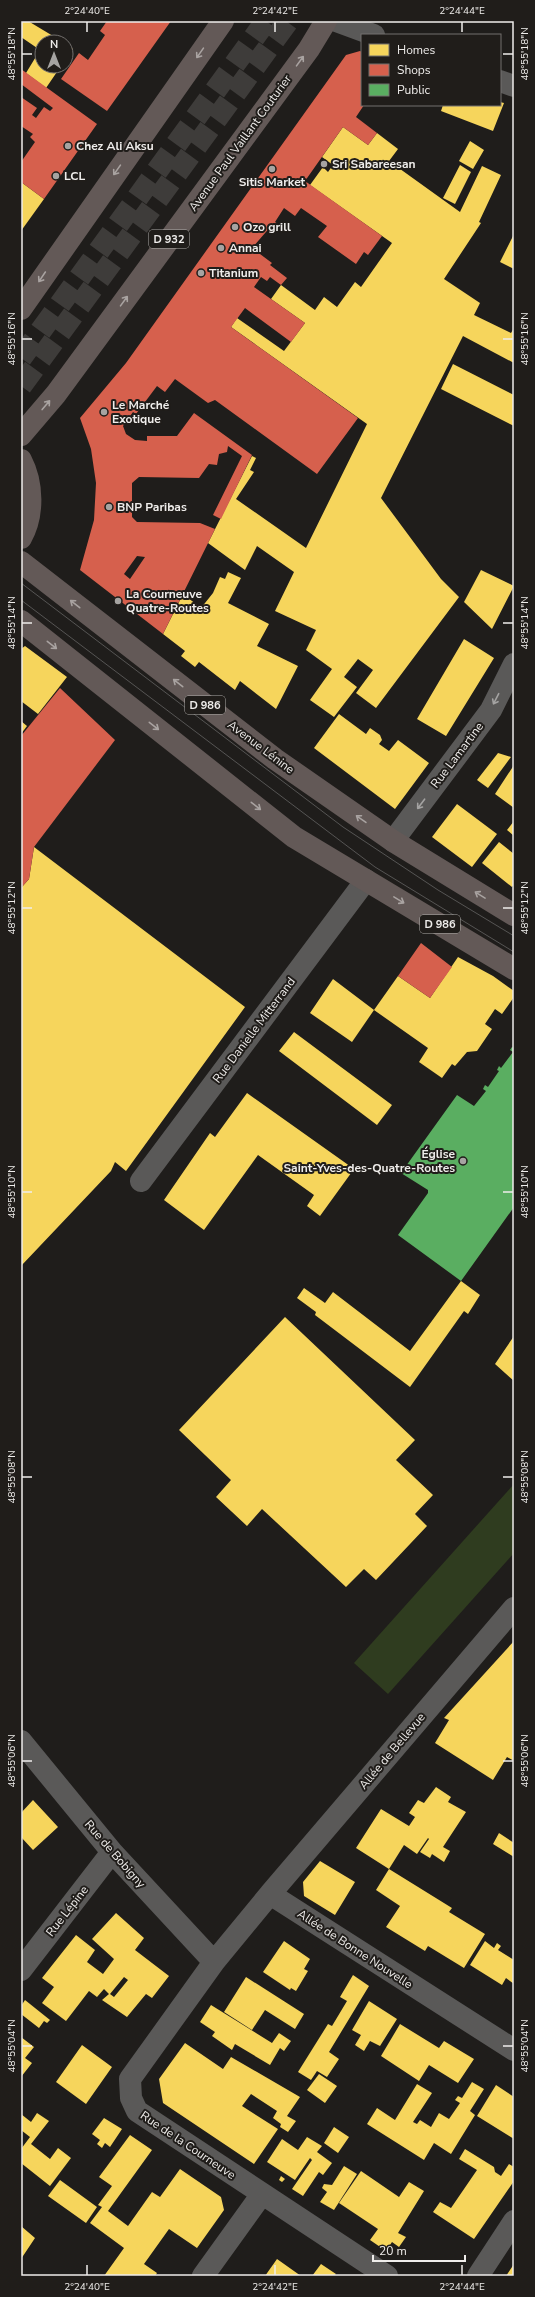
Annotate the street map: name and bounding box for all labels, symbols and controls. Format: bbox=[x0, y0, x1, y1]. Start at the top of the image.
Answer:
text: 2°24'40"E bbox=[64, 4, 110, 18]
text: 2°24'42"E bbox=[252, 4, 298, 18]
text: 2°24'44"E bbox=[439, 4, 485, 18]
text: 48°55'18"N bbox=[5, 27, 19, 81]
text: 48°55'18"N bbox=[518, 27, 532, 81]
north arrow bbox=[34, 34, 74, 74]
legend bbox=[361, 34, 501, 106]
text: N bbox=[50, 37, 58, 52]
text: Homes bbox=[397, 42, 435, 58]
one-way arrow bbox=[196, 47, 204, 58]
one-way arrow bbox=[296, 56, 305, 67]
text: Shops bbox=[397, 62, 431, 78]
street label: Avenue Paul Vaillant Couturier bbox=[185, 71, 295, 214]
text: Public bbox=[397, 82, 431, 98]
place label: Chez Ali Aksu bbox=[76, 138, 154, 154]
marker: Chez Ali Aksu bbox=[63, 141, 73, 151]
place label: Sri Sabareesan bbox=[332, 156, 416, 172]
marker: Sri Sabareesan bbox=[319, 159, 329, 169]
marker: Sitis Market bbox=[267, 164, 277, 174]
one-way arrow bbox=[113, 165, 121, 176]
place label: LCL bbox=[64, 168, 85, 184]
marker: LCL bbox=[51, 171, 61, 181]
place label: Sitis Market bbox=[239, 174, 306, 190]
place label: Ozo grill bbox=[243, 219, 291, 235]
marker: Ozo grill bbox=[230, 222, 240, 232]
road number: D 932 bbox=[149, 230, 189, 248]
place label: Annai bbox=[229, 240, 262, 256]
marker: Annai bbox=[216, 243, 226, 253]
place label: Titanium bbox=[209, 265, 258, 281]
marker: Titanium bbox=[196, 268, 206, 278]
one-way arrow bbox=[38, 271, 46, 282]
one-way arrow bbox=[120, 296, 128, 307]
text: 48°55'16"N bbox=[5, 312, 19, 366]
text: 48°55'16"N bbox=[518, 312, 532, 366]
place label: Le Marché Exotique bbox=[112, 397, 170, 427]
one-way arrow bbox=[42, 400, 51, 410]
marker: Le Marché Exotique bbox=[99, 407, 109, 417]
place label: BNP Paribas bbox=[117, 499, 187, 515]
marker: BNP Paribas bbox=[104, 502, 114, 512]
place label: La Courneuve Quatre-Routes bbox=[126, 586, 209, 616]
text: 48°55'14"N bbox=[5, 596, 19, 650]
marker: La Courneuve Quatre-Routes bbox=[113, 596, 123, 606]
text: 48°55'14"N bbox=[518, 596, 532, 650]
one-way arrow bbox=[70, 599, 81, 608]
one-way arrow bbox=[46, 641, 57, 649]
one-way arrow bbox=[172, 679, 183, 688]
one-way arrow bbox=[492, 693, 500, 705]
road number: D 986 bbox=[185, 696, 225, 714]
street label: Avenue Lénine bbox=[224, 717, 298, 777]
street label: Rue Lamartine bbox=[427, 719, 487, 791]
one-way arrow bbox=[148, 721, 159, 730]
one-way arrow bbox=[417, 799, 425, 810]
one-way arrow bbox=[250, 802, 261, 811]
one-way arrow bbox=[356, 815, 367, 823]
text: 48°55'12"N bbox=[5, 881, 19, 935]
text: 48°55'12"N bbox=[518, 881, 532, 935]
one-way arrow bbox=[474, 890, 486, 898]
one-way arrow bbox=[393, 896, 405, 904]
road number: D 986 bbox=[420, 915, 460, 933]
street label: Rue Danielle Mitterrand bbox=[209, 974, 299, 1086]
place label: Église Saint-Yves-des-Quatre-Routes bbox=[284, 1146, 455, 1176]
marker: Église Saint-Yves-des-Quatre-Routes bbox=[458, 1156, 468, 1166]
text: 48°55'10"N bbox=[5, 1165, 19, 1219]
text: 48°55'10"N bbox=[518, 1165, 532, 1219]
text: 48°55'08"N bbox=[5, 1450, 19, 1504]
text: 48°55'08"N bbox=[518, 1450, 532, 1504]
street label: Allée de Bellevue bbox=[355, 1709, 429, 1793]
text: 48°55'06"N bbox=[5, 1734, 19, 1788]
text: 48°55'06"N bbox=[518, 1734, 532, 1788]
street label: Rue de Bobigny bbox=[81, 1817, 150, 1892]
street label: Rue Lépine bbox=[42, 1882, 92, 1940]
street label: Allée de Bonne Nouvelle bbox=[294, 1906, 416, 1992]
text: 48°55'04"N bbox=[5, 2019, 19, 2073]
text: 48°55'04"N bbox=[518, 2019, 532, 2073]
street label: Rue de la Courneuve bbox=[137, 2107, 239, 2183]
scale bar bbox=[373, 2237, 465, 2263]
text: 20 m bbox=[379, 2243, 407, 2259]
text: 2°24'40"E bbox=[64, 2280, 110, 2294]
text: 2°24'42"E bbox=[252, 2280, 298, 2294]
text: 2°24'44"E bbox=[439, 2280, 485, 2294]

